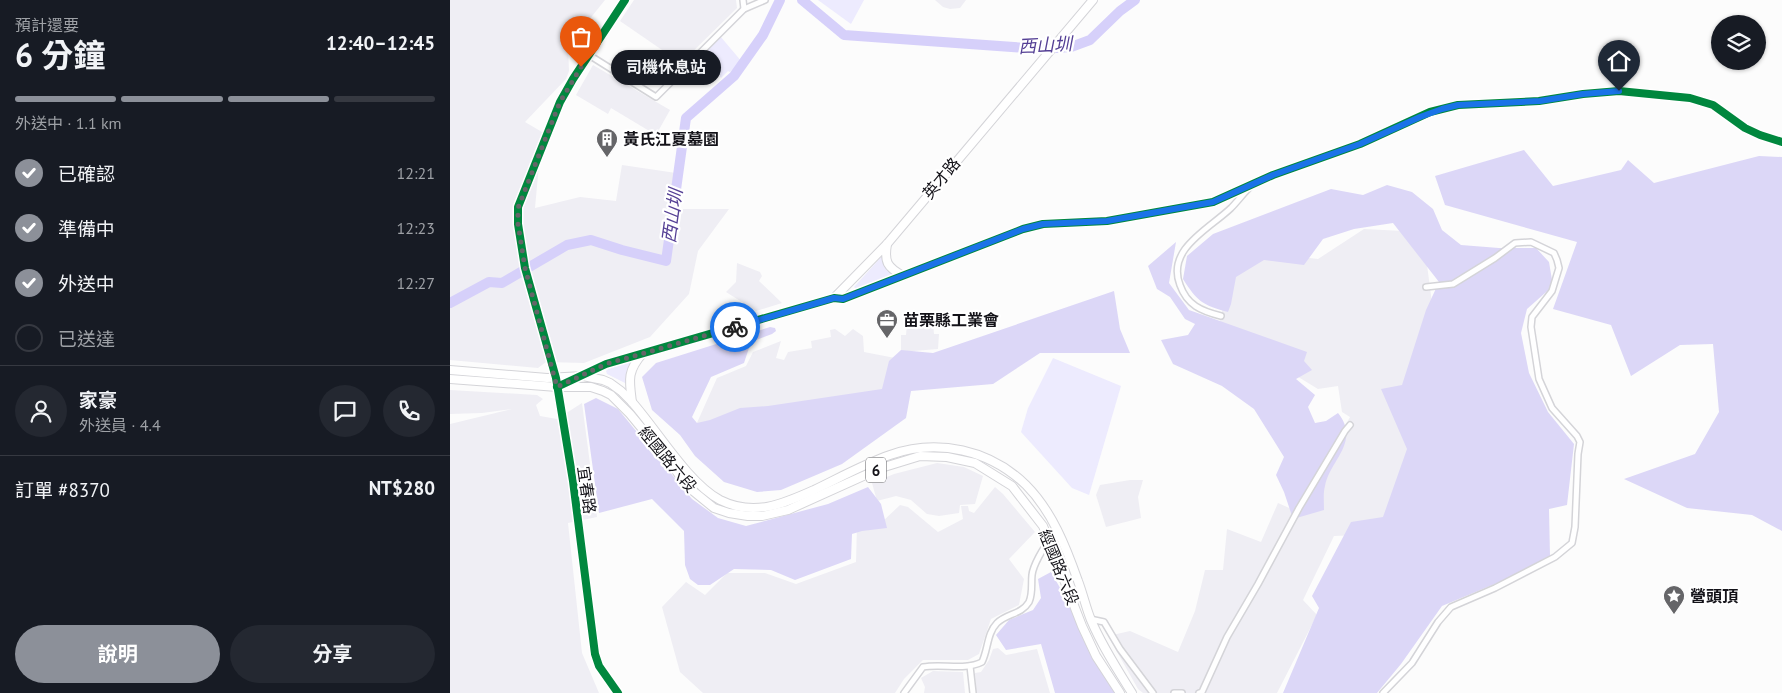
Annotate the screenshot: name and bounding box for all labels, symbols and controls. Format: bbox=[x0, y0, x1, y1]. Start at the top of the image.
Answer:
text: 預計還要 bbox=[15, 15, 79, 35]
map controls bbox=[1711, 15, 1766, 70]
button: layers bbox=[1711, 15, 1766, 70]
pin bbox=[560, 16, 602, 67]
icon: bag bbox=[567, 23, 595, 51]
text: 12:40–12:45 bbox=[326, 31, 435, 55]
water label: 西山圳 bbox=[1017, 32, 1076, 58]
text: 6 分鐘 bbox=[15, 34, 105, 76]
pin bbox=[1598, 40, 1640, 91]
icon: home bbox=[1605, 47, 1633, 75]
callout: 司機休息站 bbox=[611, 50, 721, 84]
text: 司機休息站 bbox=[626, 57, 706, 77]
text: 外送中 · 1.1 km bbox=[15, 113, 122, 133]
building icon: 黃氏江夏墓園 bbox=[595, 127, 619, 158]
place label: 黃氏江夏墓園 bbox=[623, 129, 719, 149]
street label: 英才路 bbox=[918, 153, 964, 203]
icon: check bbox=[15, 159, 43, 187]
text: 已確認 bbox=[58, 162, 115, 186]
text: 12:21 bbox=[397, 163, 435, 183]
water label: 西山圳 bbox=[657, 185, 688, 244]
icon: check bbox=[15, 214, 43, 242]
text: 準備中 bbox=[58, 217, 115, 241]
text: 12:23 bbox=[397, 218, 435, 238]
icon: check bbox=[15, 269, 43, 297]
text: 外送中 bbox=[58, 272, 115, 296]
text: 12:27 bbox=[397, 273, 435, 293]
courier bbox=[710, 302, 760, 352]
office icon: 苗栗縣工業會 bbox=[875, 308, 899, 339]
place label: 苗栗縣工業會 bbox=[903, 310, 999, 330]
icon: bike bbox=[721, 313, 749, 341]
text: 已送達 bbox=[58, 327, 115, 351]
button: person bbox=[15, 385, 67, 437]
button: chat bbox=[319, 385, 371, 437]
button: phone bbox=[383, 385, 435, 437]
text: 家豪 bbox=[79, 388, 117, 412]
text: 外送員 · 4.4 bbox=[79, 415, 161, 435]
street label: 經國路六段 bbox=[635, 422, 701, 496]
road number: 6 bbox=[866, 458, 886, 482]
street label: 宜春路 bbox=[574, 465, 600, 515]
text: NT$280 bbox=[369, 476, 435, 500]
text: 訂單 #8370 bbox=[15, 478, 110, 502]
street label: 經國路六段 bbox=[1035, 526, 1083, 608]
place icon: 營頭頂 bbox=[1662, 584, 1686, 615]
place label: 營頭頂 bbox=[1690, 586, 1739, 606]
button: 說明 bbox=[15, 625, 220, 683]
button: 分享 bbox=[230, 625, 435, 683]

